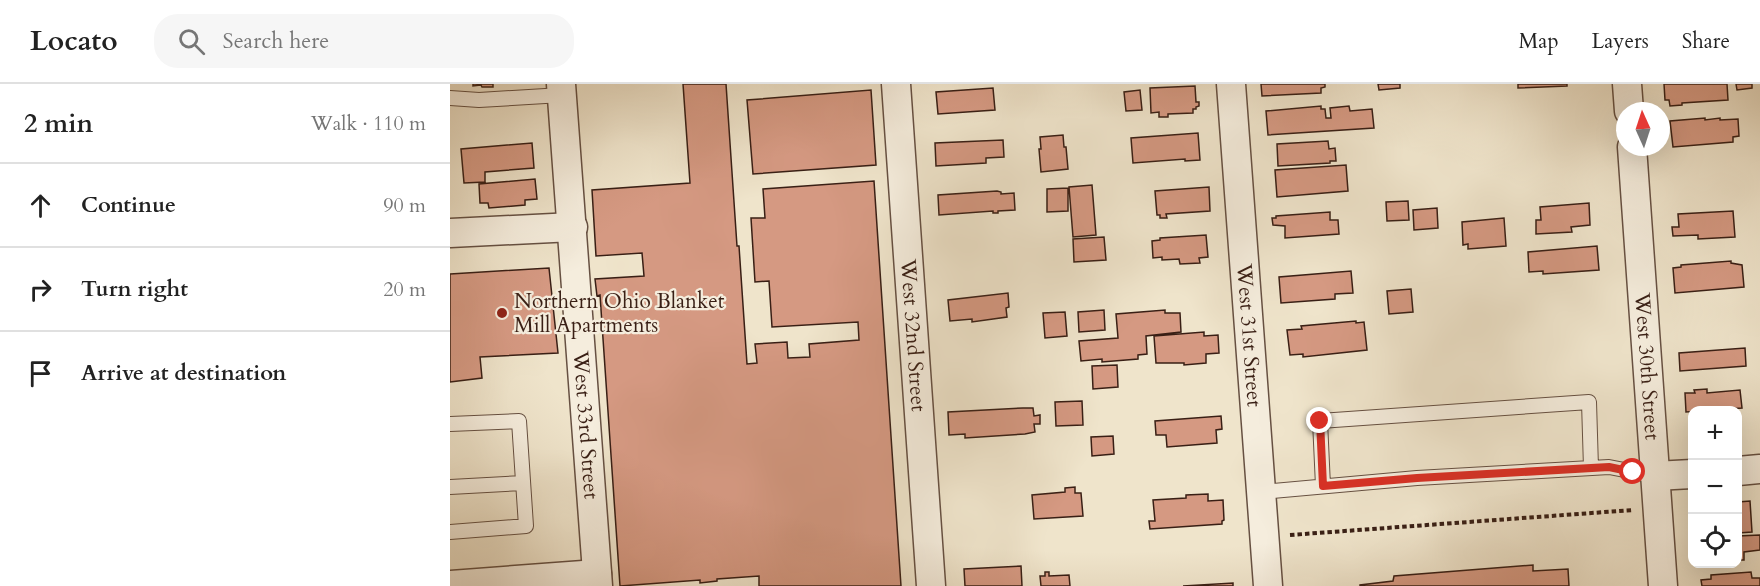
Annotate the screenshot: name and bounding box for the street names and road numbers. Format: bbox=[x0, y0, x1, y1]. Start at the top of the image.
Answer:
street label: West 32nd Street bbox=[894, 257, 933, 413]
street label: West 31st Street bbox=[1230, 262, 1269, 408]
street label: West 30th Street bbox=[1628, 291, 1667, 442]
street label: West 33rd Street bbox=[566, 349, 606, 501]

